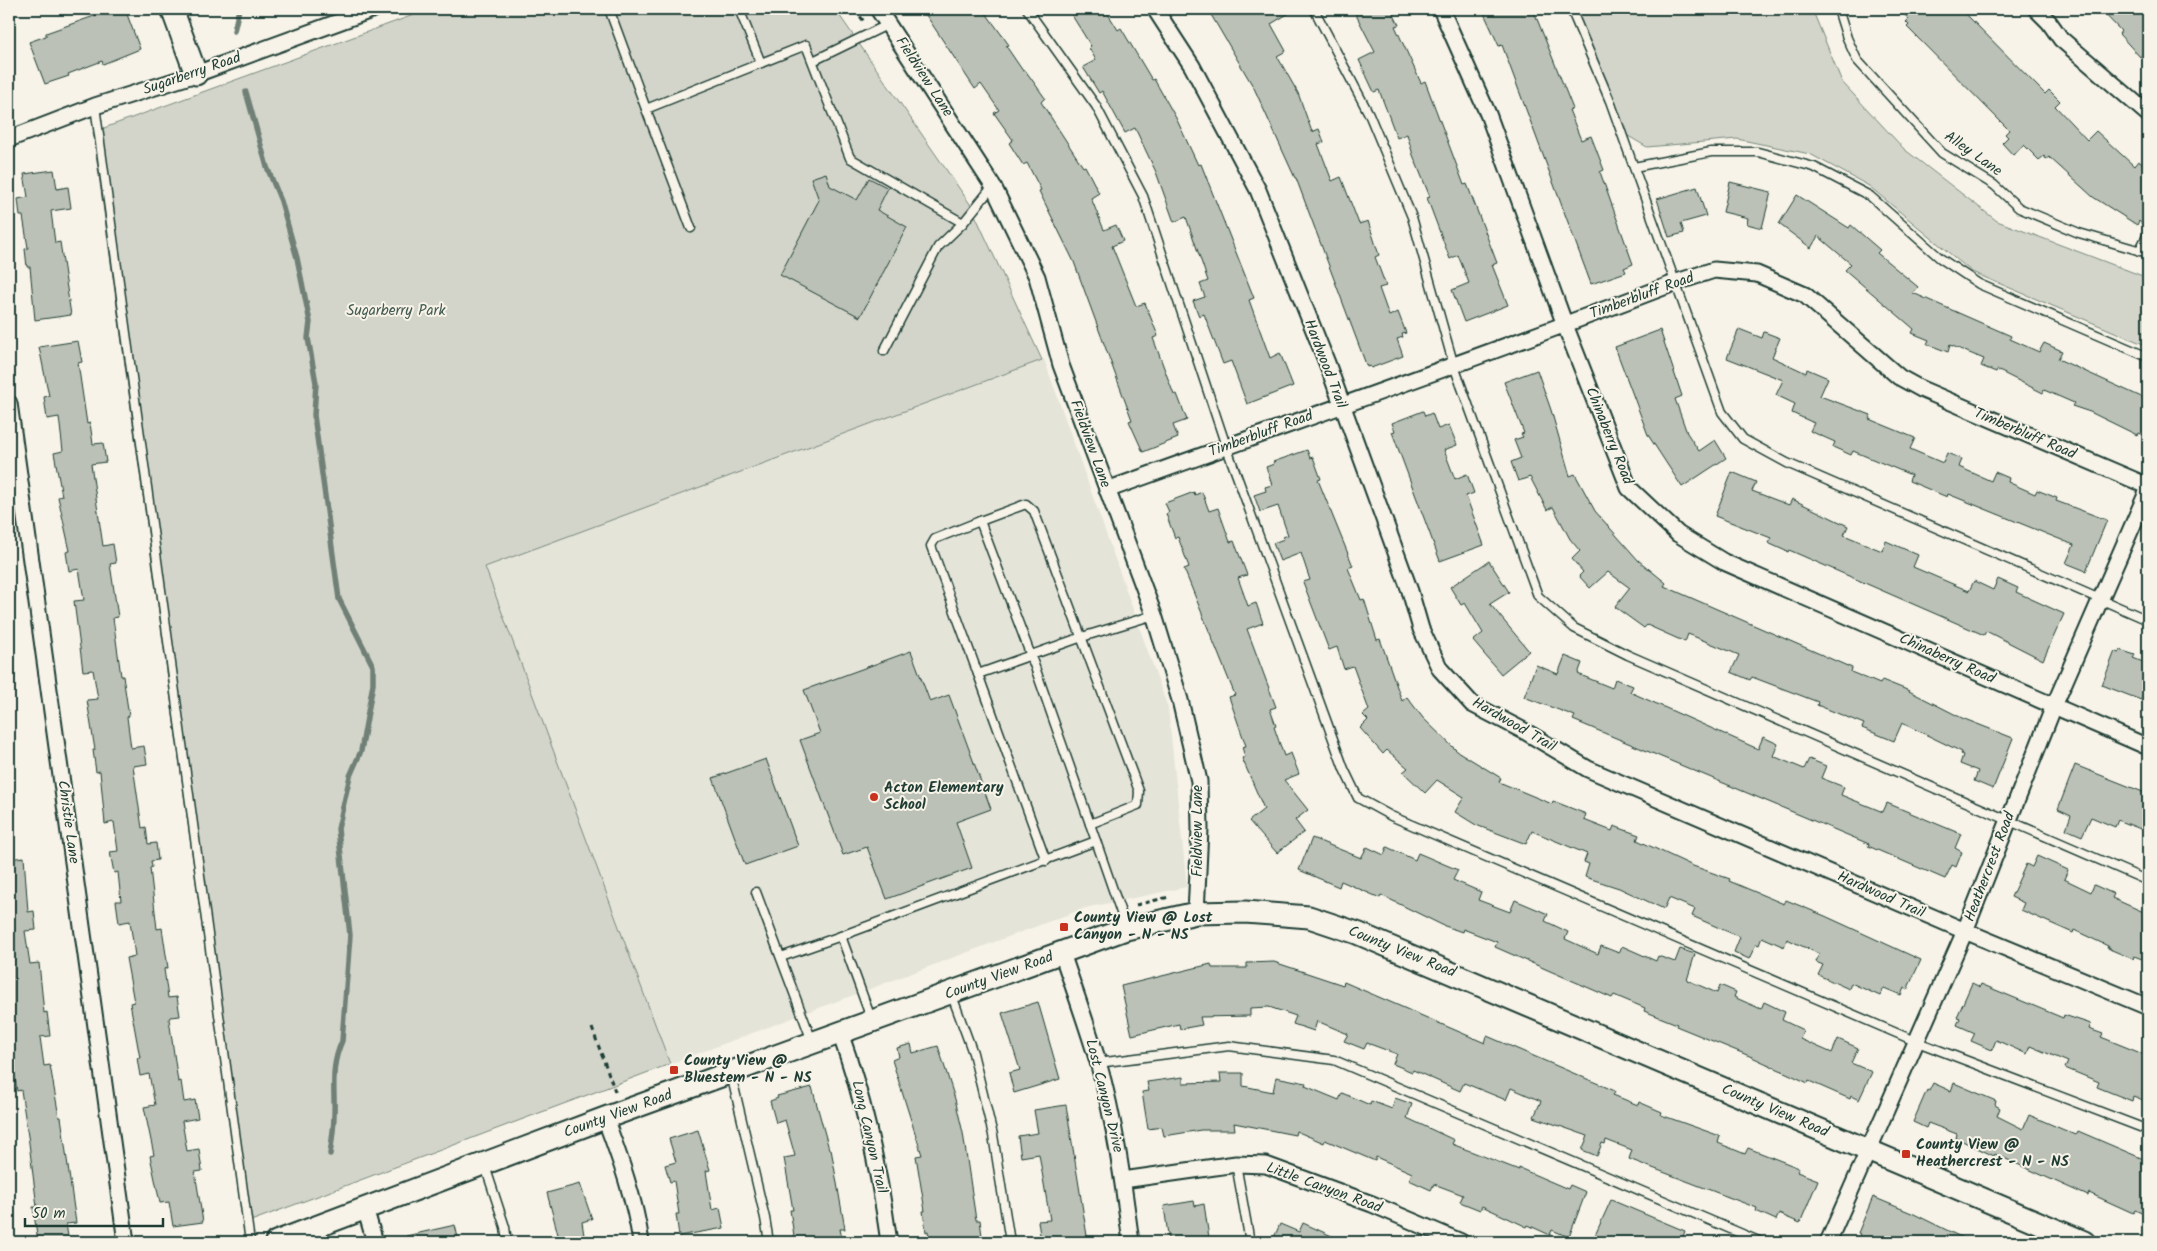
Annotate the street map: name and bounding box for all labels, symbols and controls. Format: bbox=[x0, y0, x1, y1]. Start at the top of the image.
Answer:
street label: Fieldview Lane bbox=[889, 32, 959, 122]
street label: Sugarberry Road bbox=[140, 46, 245, 102]
street label: Alley Lane bbox=[1939, 125, 2007, 183]
street label: Timberbluff Road bbox=[1587, 266, 1698, 326]
park label: Sugarberry Park bbox=[346, 299, 447, 323]
street label: Hardwood Trail bbox=[1297, 316, 1353, 412]
street label: Chinaberry Road bbox=[1579, 384, 1640, 489]
street label: Fieldview Lane bbox=[1063, 397, 1117, 492]
street label: Timberbluff Road bbox=[1970, 402, 2080, 467]
street label: Timberbluff Road bbox=[1206, 404, 1317, 464]
street label: Chinaberry Road bbox=[1895, 627, 2000, 691]
street label: Hardwood Trail bbox=[1467, 691, 1561, 759]
place label: Acton Elementary School bbox=[884, 776, 1004, 817]
street label: Christie Lane bbox=[50, 779, 86, 866]
street label: Fieldview Lane bbox=[1186, 785, 1210, 877]
marker: Acton Elementary School bbox=[868, 791, 880, 803]
street label: Heathercrest Road bbox=[1958, 808, 2022, 925]
street label: Hardwood Trail bbox=[1833, 865, 1929, 925]
place label: County View @ Lost Canyon - N - NS bbox=[1074, 906, 1213, 947]
street label: County View Road bbox=[1344, 919, 1460, 985]
marker: County View @ Lost Canyon - N - NS bbox=[1058, 921, 1070, 933]
street label: County View Road bbox=[941, 945, 1057, 1007]
street label: Lost Canyon Drive bbox=[1078, 1037, 1130, 1156]
place label: County View @ Bluestem - N - NS bbox=[684, 1049, 812, 1090]
marker: County View @ Bluestem - N - NS bbox=[668, 1064, 680, 1076]
street label: Long Canyon Trail bbox=[844, 1078, 894, 1196]
street label: County View Road bbox=[1718, 1078, 1833, 1145]
street label: County View Road bbox=[560, 1083, 676, 1145]
place label: County View @ Heathercrest - N - NS bbox=[1916, 1133, 2070, 1174]
marker: County View @ Heathercrest - N - NS bbox=[1900, 1148, 1912, 1160]
street label: Little Canyon Road bbox=[1263, 1156, 1386, 1220]
scale bar bbox=[25, 1196, 162, 1228]
text: 50 m bbox=[32, 1202, 66, 1226]

